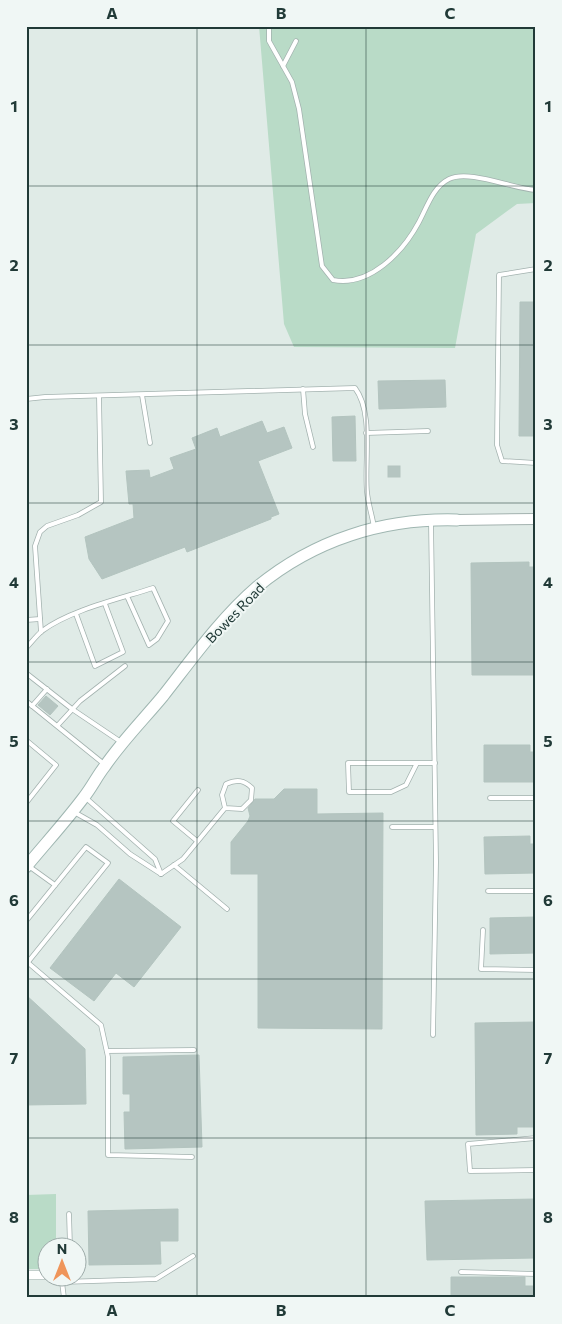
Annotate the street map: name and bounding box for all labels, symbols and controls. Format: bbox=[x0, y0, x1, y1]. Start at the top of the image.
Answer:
text: A bbox=[106, 3, 118, 22]
text: B bbox=[276, 3, 287, 22]
text: C bbox=[445, 3, 456, 22]
text: 1 bbox=[10, 96, 18, 115]
text: 1 bbox=[544, 96, 552, 115]
text: 2 bbox=[9, 255, 19, 274]
text: 2 bbox=[543, 255, 553, 274]
text: 3 bbox=[9, 414, 19, 433]
text: 3 bbox=[543, 414, 553, 433]
text: 4 bbox=[9, 572, 19, 591]
text: 4 bbox=[543, 572, 553, 591]
street label: Bowes Road bbox=[202, 579, 268, 646]
text: 5 bbox=[9, 731, 19, 750]
text: 5 bbox=[543, 731, 553, 750]
text: 6 bbox=[9, 890, 19, 909]
text: 6 bbox=[543, 890, 553, 909]
text: 7 bbox=[10, 1048, 19, 1067]
text: 7 bbox=[544, 1048, 553, 1067]
text: 8 bbox=[9, 1207, 19, 1226]
text: 8 bbox=[543, 1207, 553, 1226]
north arrow bbox=[38, 1236, 88, 1286]
text: N bbox=[57, 1240, 67, 1257]
text: A bbox=[106, 1300, 118, 1319]
text: B bbox=[276, 1300, 287, 1319]
text: C bbox=[445, 1300, 456, 1319]

